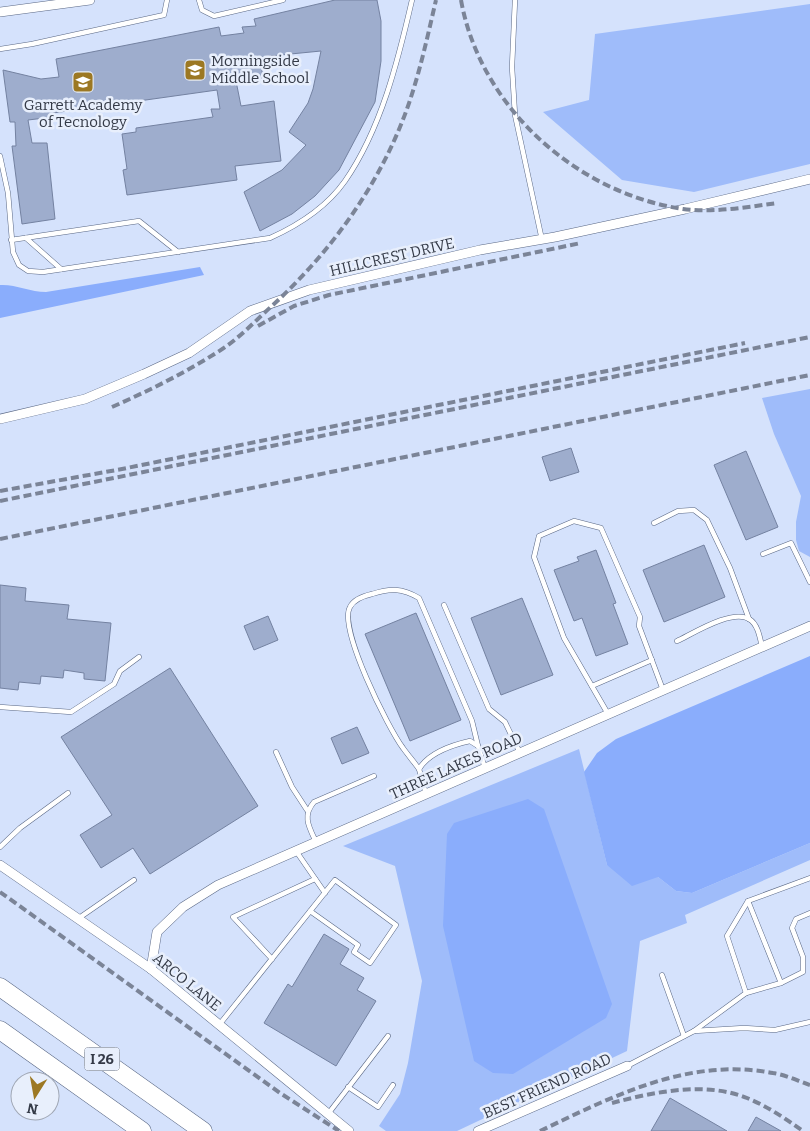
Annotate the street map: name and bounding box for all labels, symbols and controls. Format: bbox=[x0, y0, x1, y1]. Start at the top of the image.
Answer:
place label: Morningside Middle School bbox=[211, 52, 309, 87]
school or university icon: Morningside Middle School bbox=[183, 58, 207, 82]
school or university icon: Garrett Academy of Tecnology bbox=[71, 70, 95, 94]
place label: Garrett Academy of Tecnology bbox=[24, 96, 142, 131]
street label: HILLCREST DRIVE bbox=[328, 234, 456, 280]
street label: THREE LAKES ROAD bbox=[387, 729, 525, 803]
street label: ARCO LANE bbox=[149, 949, 225, 1015]
road number: I 26 bbox=[84, 1048, 120, 1070]
street label: BEST FRIEND ROAD bbox=[480, 1050, 614, 1122]
north arrow bbox=[10, 1071, 60, 1121]
text: N bbox=[26, 1099, 40, 1118]

